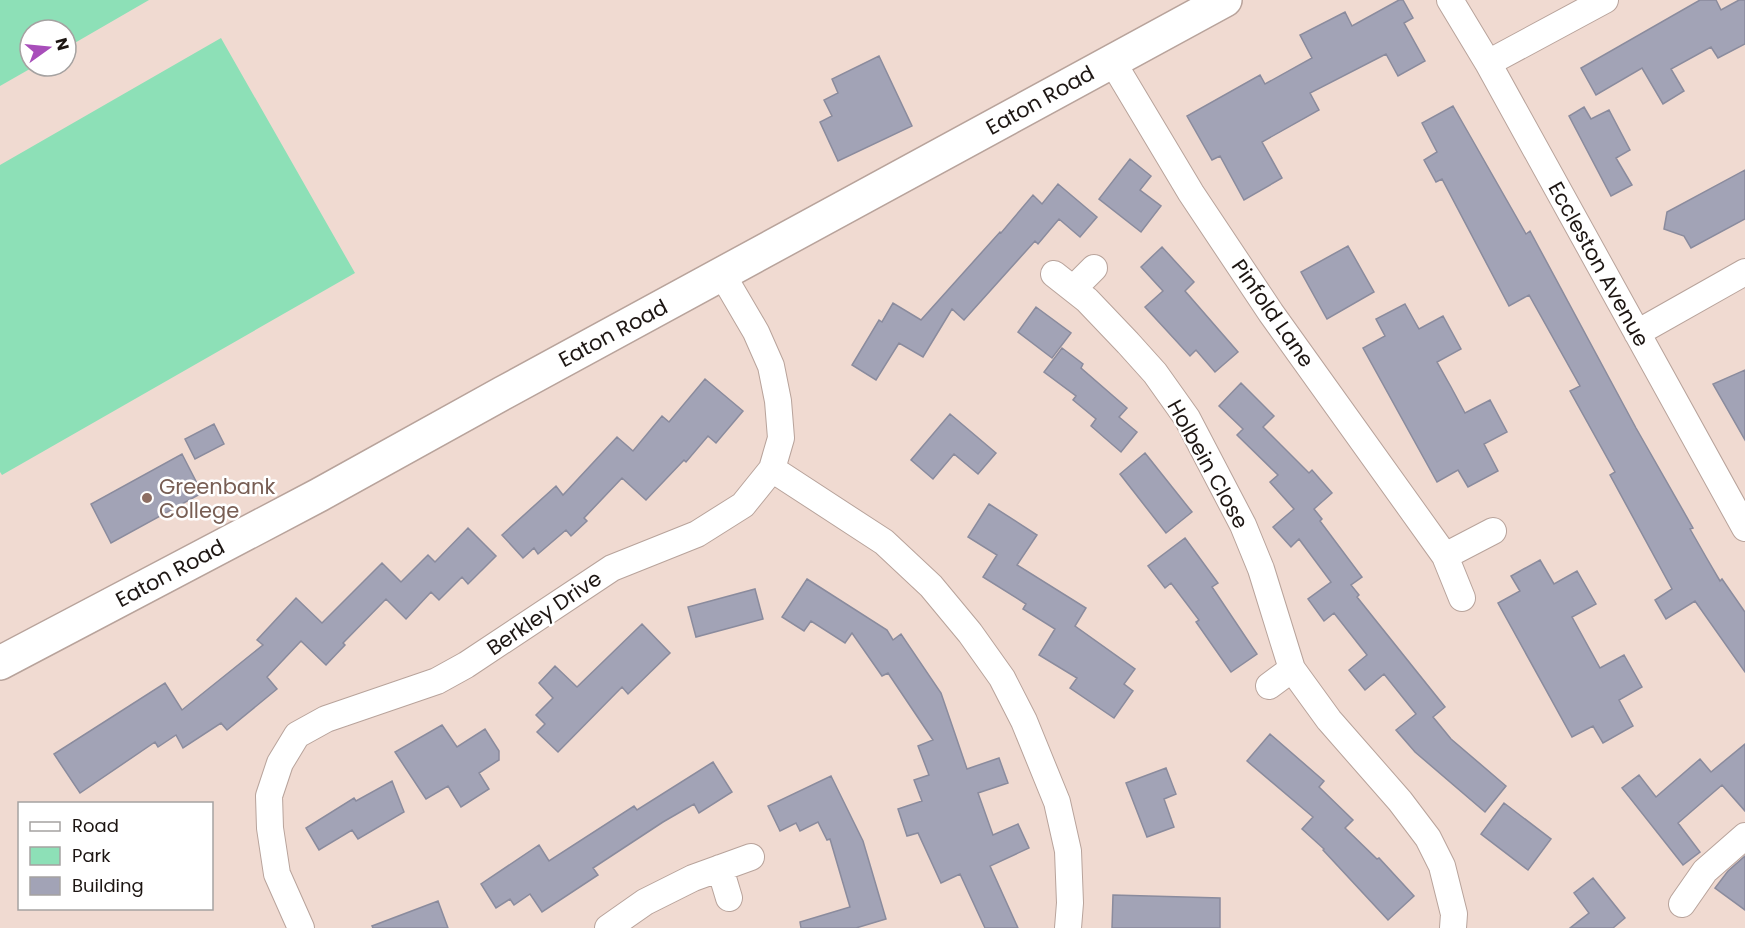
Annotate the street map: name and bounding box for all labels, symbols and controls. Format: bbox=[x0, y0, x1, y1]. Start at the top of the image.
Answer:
north arrow bbox=[18, 18, 78, 78]
text: N bbox=[49, 35, 75, 53]
street label: Eaton Road bbox=[981, 58, 1099, 142]
street label: Eccleston Avenue bbox=[1542, 176, 1656, 352]
street label: Pinfold Lane bbox=[1225, 253, 1321, 373]
street label: Eaton Road bbox=[553, 292, 673, 374]
street label: Holbein Close bbox=[1161, 394, 1255, 534]
place label: Greenbank College bbox=[159, 472, 275, 525]
marker: Greenbank College bbox=[140, 491, 154, 505]
street label: Eaton Road bbox=[110, 532, 230, 614]
street label: Berkley Drive bbox=[481, 564, 607, 662]
legend bbox=[18, 802, 213, 910]
text: Road bbox=[72, 813, 119, 838]
text: Park bbox=[72, 843, 111, 868]
text: Building bbox=[72, 873, 144, 898]

